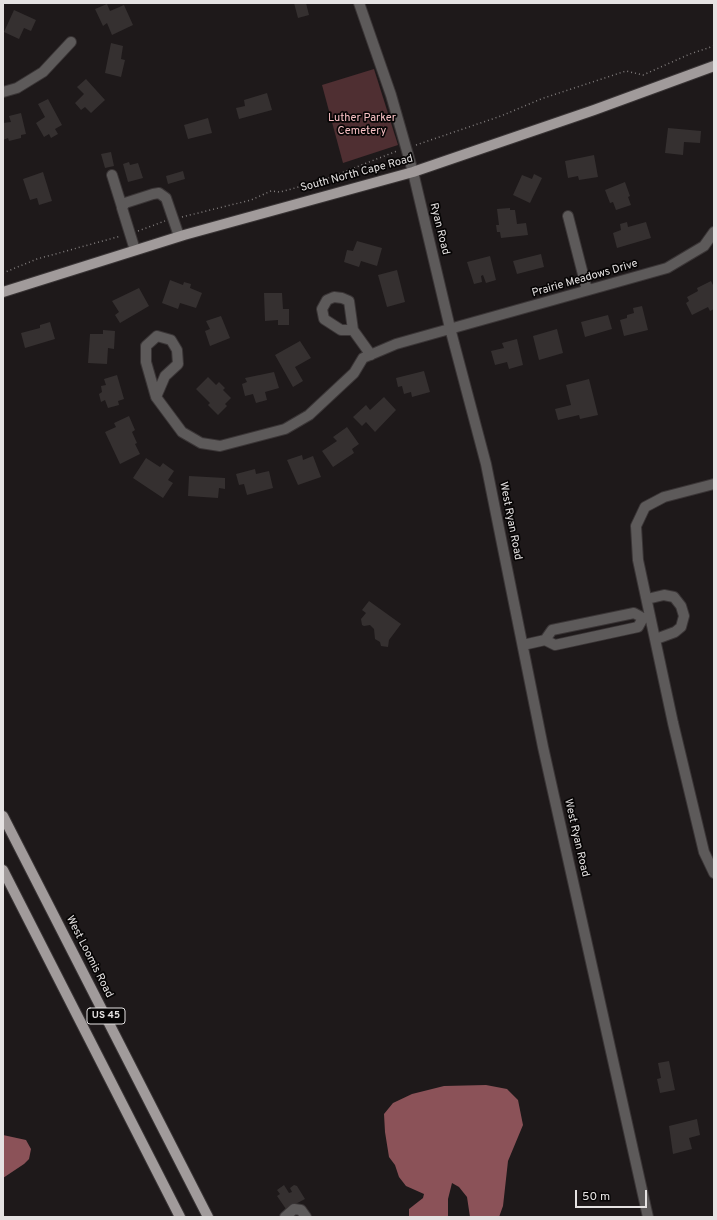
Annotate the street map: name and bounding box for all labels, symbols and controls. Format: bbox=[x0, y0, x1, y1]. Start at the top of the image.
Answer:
park label: Luther Parker Cemetery bbox=[328, 112, 396, 138]
street label: South North Cape Road bbox=[299, 153, 415, 195]
street label: Ryan Road bbox=[426, 202, 452, 256]
street label: Prairie Meadows Drive bbox=[531, 258, 639, 300]
street label: West Ryan Road bbox=[496, 481, 524, 561]
street label: West Ryan Road bbox=[561, 798, 591, 878]
street label: West Loomis Road bbox=[63, 914, 115, 1000]
road number: US 45 bbox=[87, 1008, 125, 1024]
scale bar bbox=[577, 1182, 649, 1208]
text: 50 m bbox=[582, 1189, 610, 1205]

